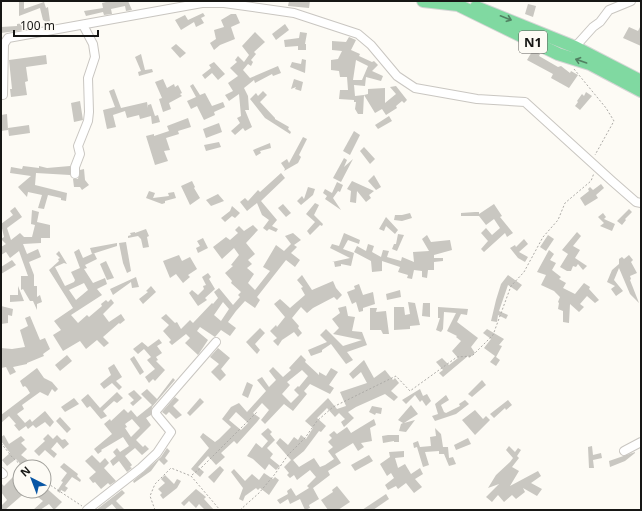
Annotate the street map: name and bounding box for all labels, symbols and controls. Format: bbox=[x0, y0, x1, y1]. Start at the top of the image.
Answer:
scale bar bbox=[14, 12, 98, 38]
one-way arrow bbox=[500, 15, 512, 23]
text: 100 m bbox=[20, 17, 55, 34]
road number: N1 bbox=[519, 31, 547, 53]
one-way arrow bbox=[575, 57, 587, 65]
north arrow bbox=[12, 459, 52, 499]
text: N bbox=[17, 463, 33, 480]

